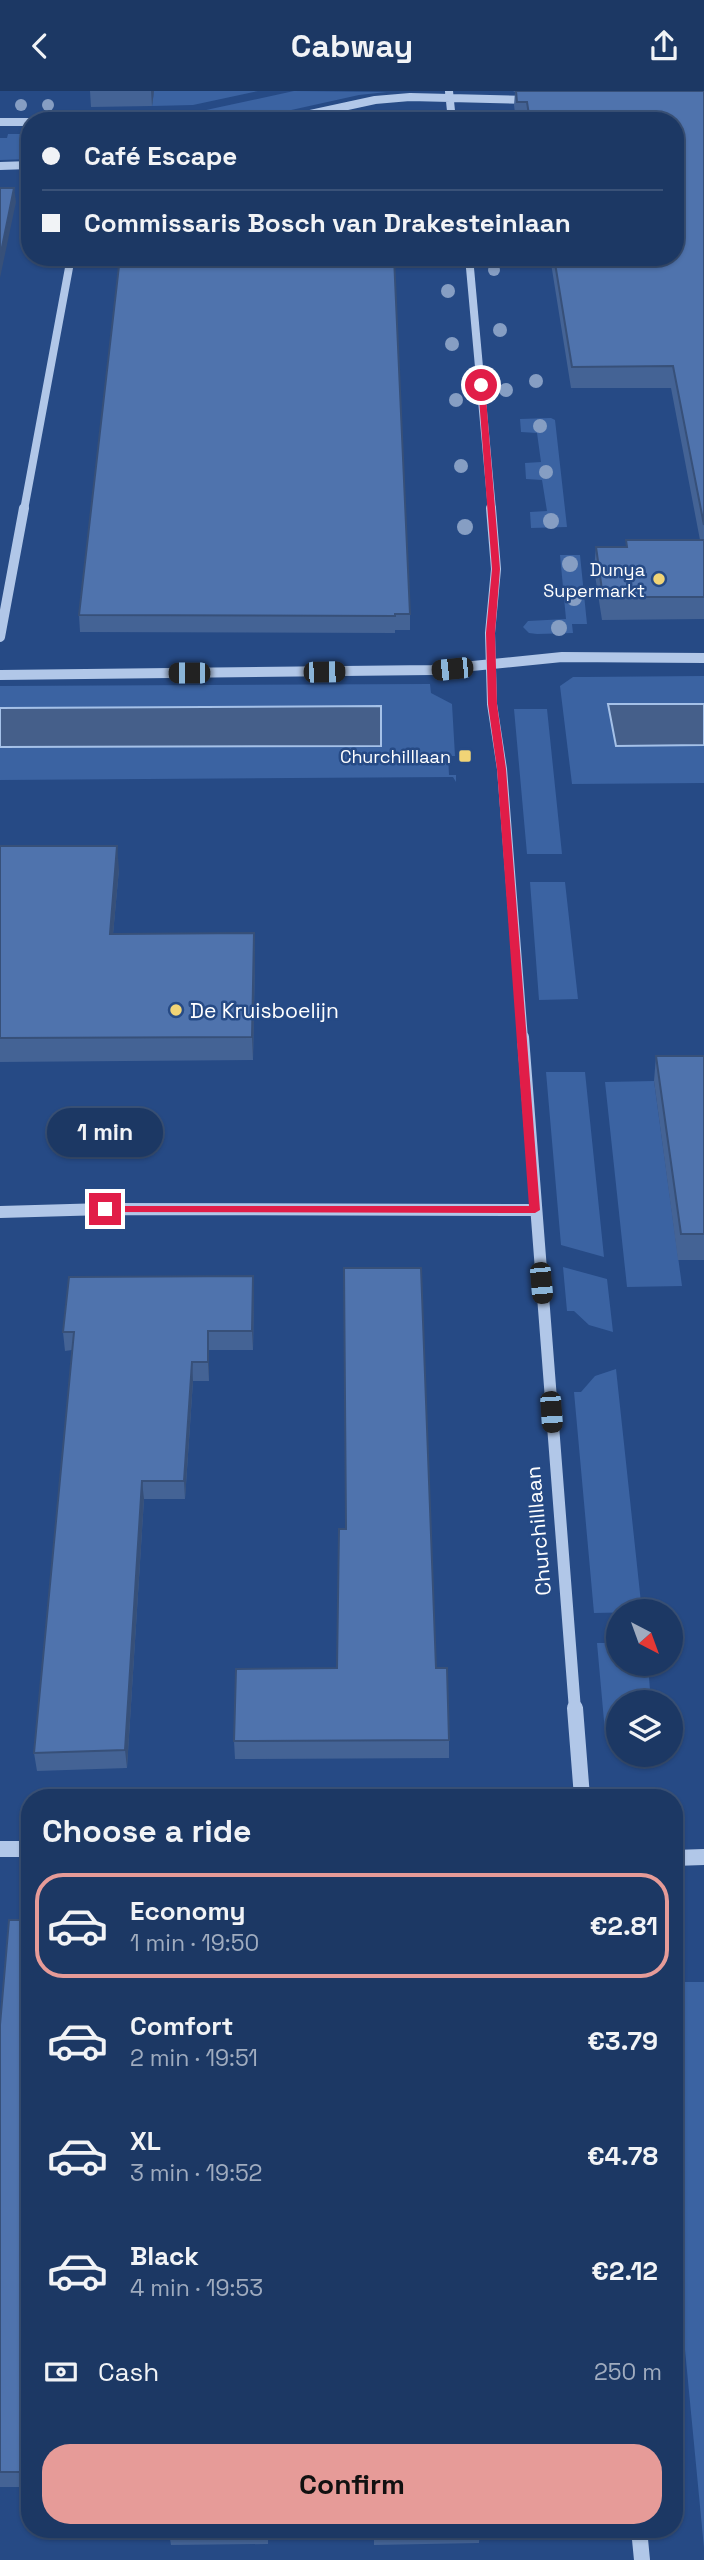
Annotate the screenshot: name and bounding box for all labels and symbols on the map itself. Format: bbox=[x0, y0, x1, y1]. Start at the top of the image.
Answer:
route start bbox=[465, 369, 497, 401]
place label: Dunya Supermarkt bbox=[543, 558, 645, 602]
marker: Dunya Supermarkt bbox=[651, 571, 667, 587]
car bbox=[431, 656, 474, 682]
car bbox=[303, 661, 346, 683]
car bbox=[169, 663, 211, 684]
place label: Churchilllaan bbox=[340, 745, 451, 768]
marker: Churchilllaan bbox=[457, 748, 473, 764]
place label: De Kruisboelijn bbox=[190, 997, 339, 1024]
marker: De Kruisboelijn bbox=[168, 1002, 184, 1018]
callout: 1 min bbox=[47, 1107, 163, 1157]
route end bbox=[89, 1193, 121, 1225]
car bbox=[529, 1261, 554, 1305]
car bbox=[540, 1390, 563, 1434]
street label: Churchilllaan bbox=[519, 1465, 557, 1597]
north arrow bbox=[606, 1599, 682, 1677]

